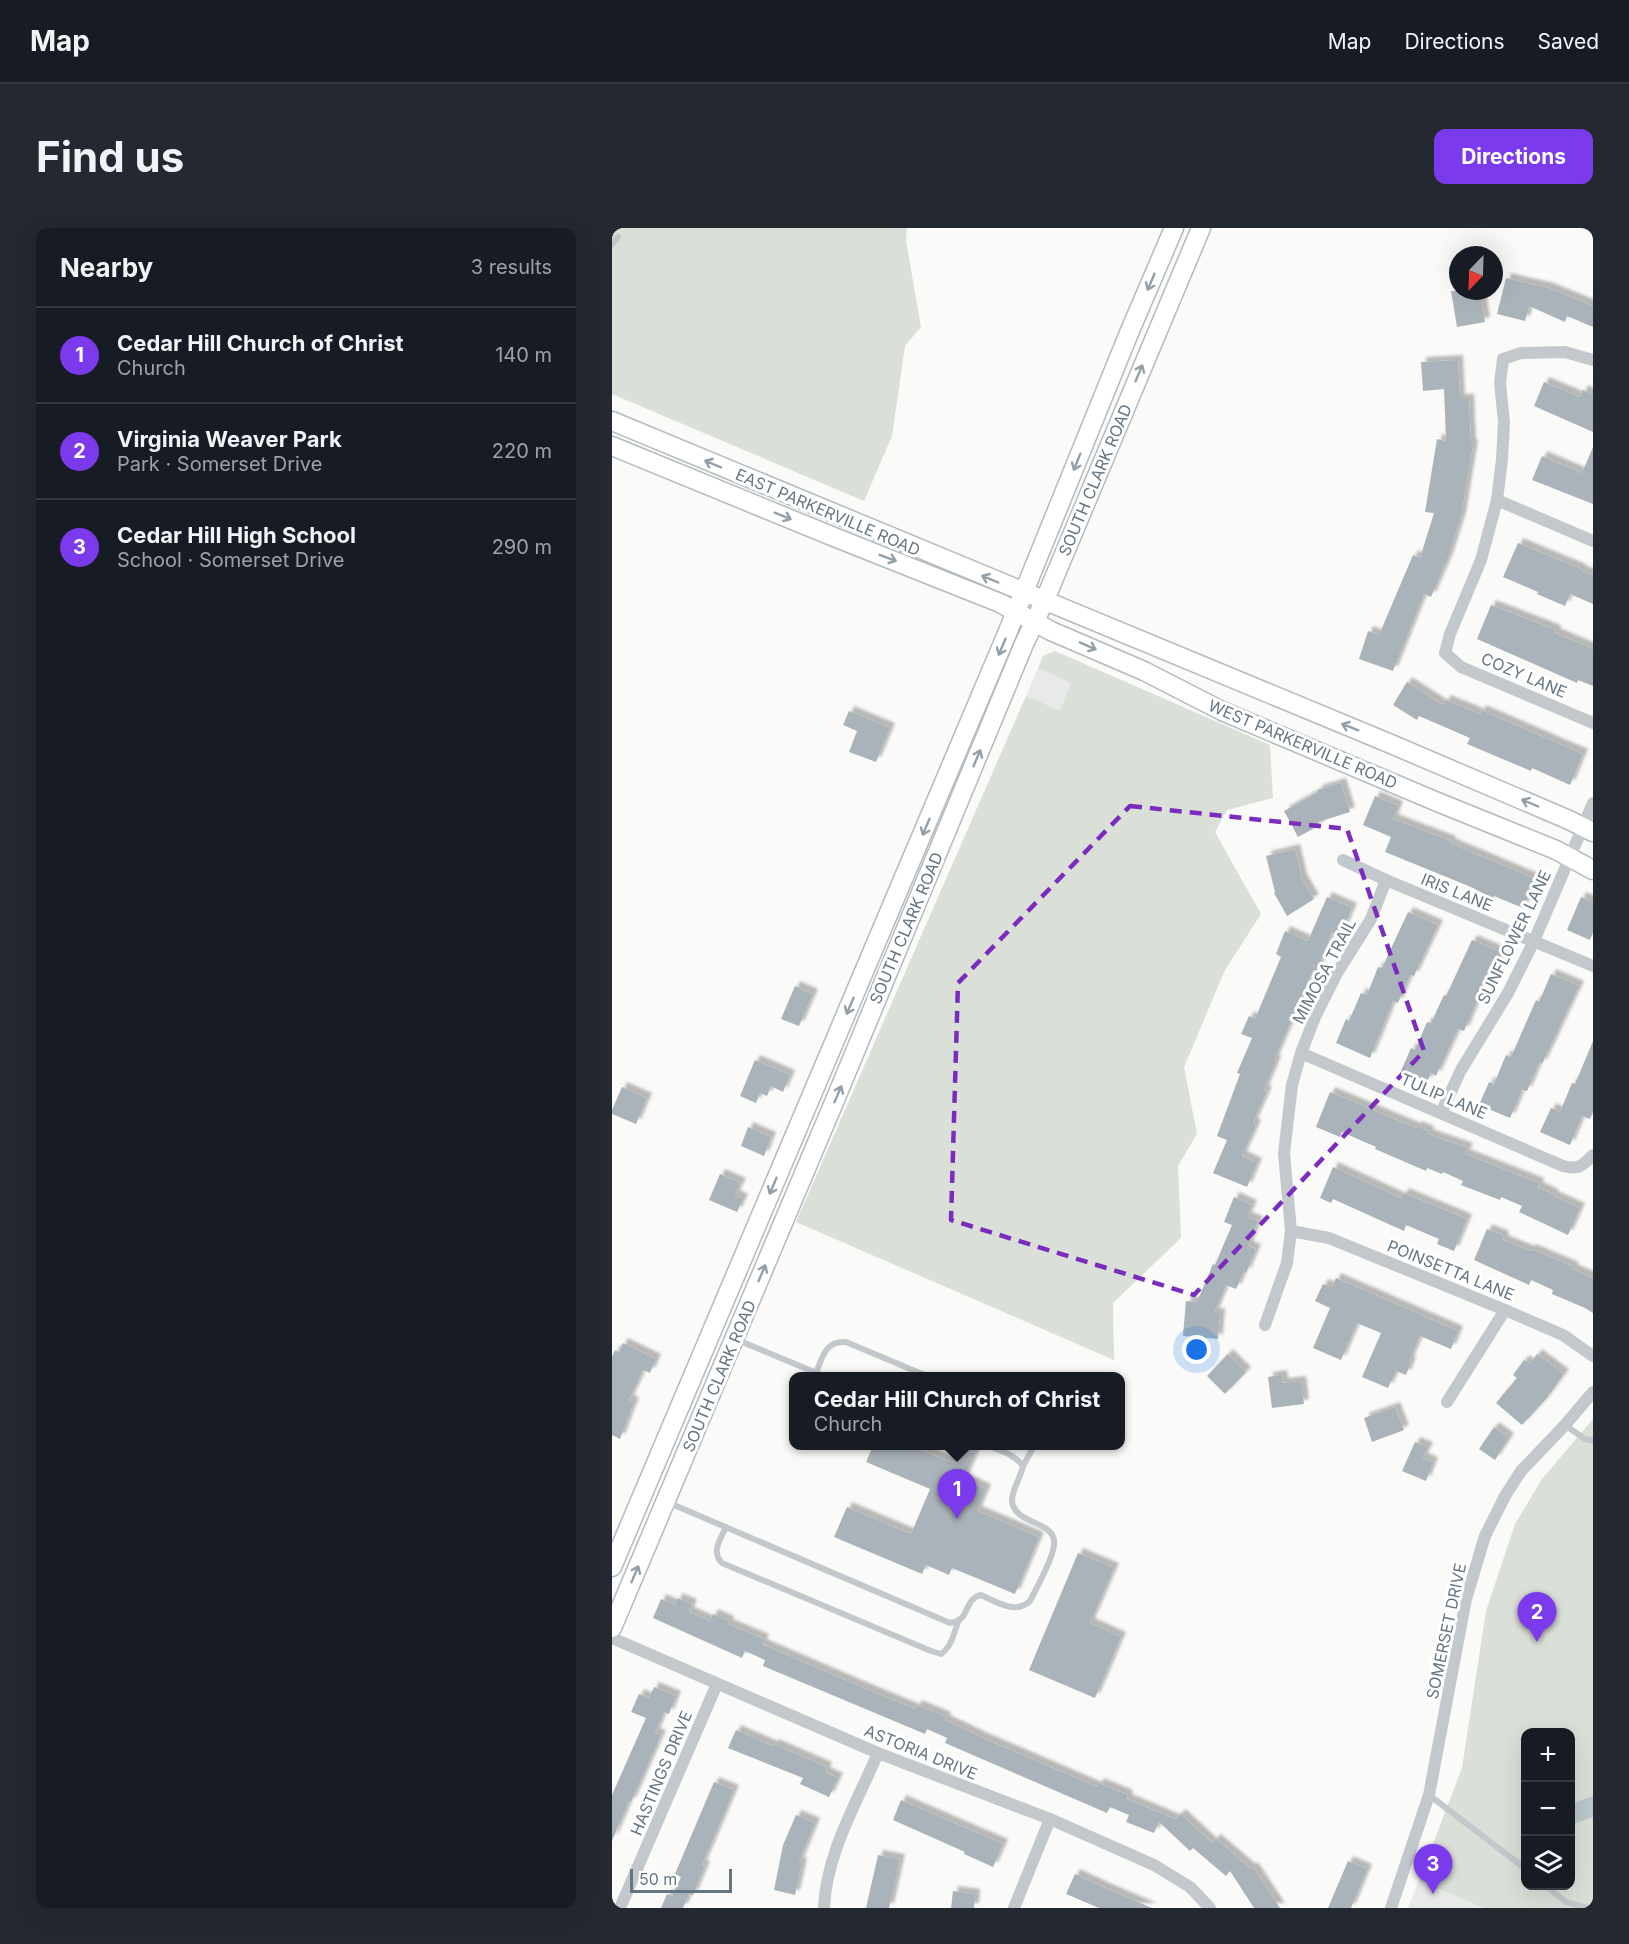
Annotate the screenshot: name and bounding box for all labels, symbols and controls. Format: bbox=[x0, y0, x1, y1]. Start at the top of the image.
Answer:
text: Map bbox=[30, 24, 90, 58]
text: Map bbox=[1328, 29, 1371, 54]
text: Directions bbox=[1404, 29, 1505, 54]
text: Saved bbox=[1538, 29, 1599, 54]
button: Directions bbox=[1434, 129, 1593, 184]
text: Find us bbox=[36, 131, 184, 182]
north arrow bbox=[1449, 246, 1503, 300]
text: Nearby bbox=[60, 252, 153, 283]
text: 3 results bbox=[471, 255, 552, 279]
one-way arrow bbox=[1145, 272, 1156, 290]
text: Cedar Hill Church of Christ bbox=[117, 330, 404, 356]
text: 1 bbox=[75, 343, 84, 367]
text: 140 m bbox=[495, 343, 552, 367]
text: Church bbox=[117, 356, 186, 380]
one-way arrow bbox=[1134, 364, 1145, 383]
street label: SOUTH CLARK ROAD bbox=[1054, 401, 1136, 559]
text: Virginia Weaver Park bbox=[117, 426, 342, 452]
text: 2 bbox=[73, 439, 86, 463]
text: 220 m bbox=[492, 439, 552, 463]
text: Park · Somerset Drive bbox=[117, 452, 322, 476]
one-way arrow bbox=[1071, 452, 1082, 471]
one-way arrow bbox=[705, 458, 723, 469]
street label: EAST PARKERVILLE ROAD bbox=[733, 464, 923, 560]
one-way arrow bbox=[773, 511, 791, 522]
text: Cedar Hill High School bbox=[117, 522, 356, 548]
text: 3 bbox=[73, 535, 86, 559]
text: 290 m bbox=[492, 535, 552, 559]
text: School · Somerset Drive bbox=[117, 548, 344, 572]
one-way arrow bbox=[878, 554, 897, 565]
one-way arrow bbox=[982, 573, 1000, 584]
one-way arrow bbox=[996, 638, 1007, 656]
one-way arrow bbox=[1079, 642, 1097, 653]
street label: COZY LANE bbox=[1478, 648, 1570, 702]
street label: WEST PARKERVILLE ROAD bbox=[1205, 695, 1401, 793]
one-way arrow bbox=[1341, 721, 1360, 732]
one-way arrow bbox=[972, 750, 983, 768]
one-way arrow bbox=[1521, 797, 1540, 808]
one-way arrow bbox=[920, 817, 931, 835]
street label: SOUTH CLARK ROAD bbox=[865, 849, 947, 1007]
street label: SUNFLOWER LANE bbox=[1473, 867, 1555, 1007]
street label: IRIS LANE bbox=[1418, 869, 1496, 915]
street label: MIMOSA TRAIL bbox=[1288, 915, 1360, 1027]
one-way arrow bbox=[843, 997, 855, 1015]
street label: TULIP LANE bbox=[1398, 1069, 1490, 1123]
one-way arrow bbox=[833, 1085, 844, 1103]
one-way arrow bbox=[767, 1177, 778, 1195]
street label: POINSETTA LANE bbox=[1385, 1235, 1517, 1305]
one-way arrow bbox=[757, 1265, 768, 1283]
street label: SOUTH CLARK ROAD bbox=[678, 1297, 760, 1455]
your location bbox=[1182, 1335, 1211, 1364]
popup bbox=[789, 1372, 1125, 1450]
text: Cedar Hill Church of Christ bbox=[814, 1386, 1100, 1412]
text: Church bbox=[814, 1412, 882, 1436]
pin: 1 bbox=[938, 1470, 976, 1519]
street label: SOMERSET DRIVE bbox=[1422, 1561, 1470, 1701]
one-way arrow bbox=[630, 1566, 641, 1584]
pin: 2 bbox=[1518, 1592, 1556, 1642]
street label: HASTINGS DRIVE bbox=[626, 1708, 696, 1838]
street label: ASTORIA DRIVE bbox=[861, 1720, 981, 1784]
map controls bbox=[1521, 1728, 1575, 1890]
button: + bbox=[1521, 1728, 1575, 1782]
button: − bbox=[1521, 1782, 1575, 1836]
button: layers bbox=[1521, 1836, 1575, 1890]
pin: 3 bbox=[1414, 1844, 1452, 1894]
scale bar bbox=[630, 1866, 732, 1894]
text: 50 m bbox=[639, 1869, 677, 1889]

